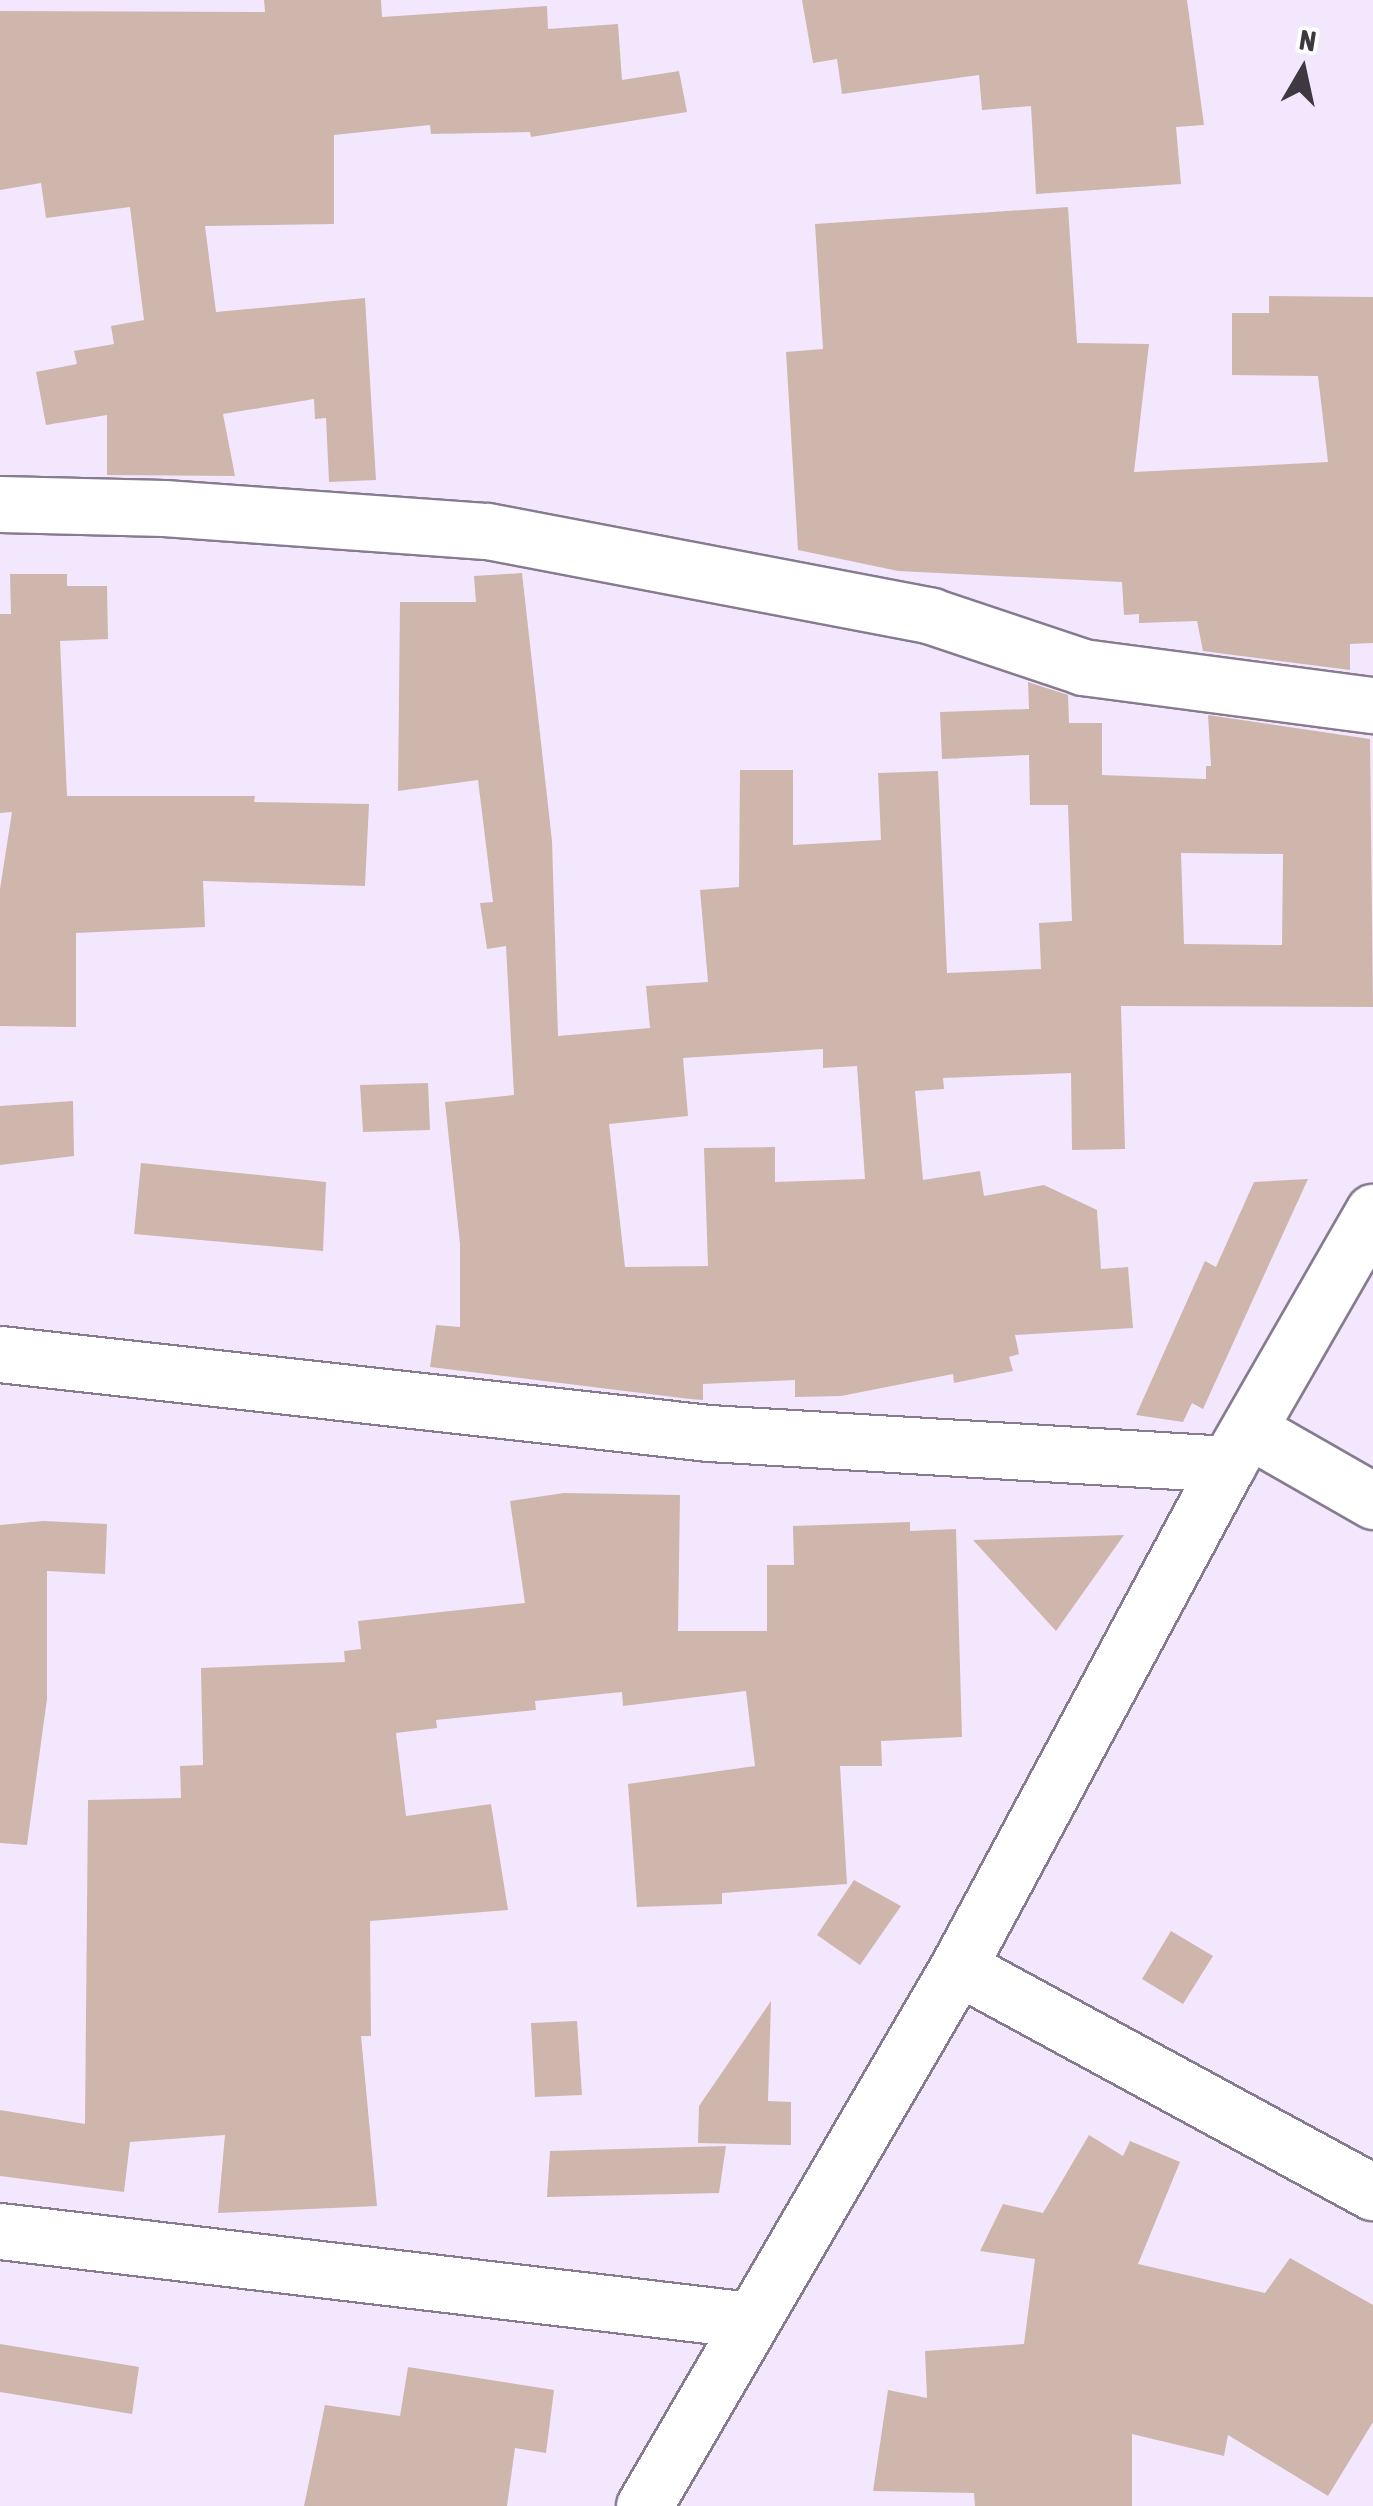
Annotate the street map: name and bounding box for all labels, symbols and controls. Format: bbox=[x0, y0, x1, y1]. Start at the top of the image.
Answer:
north arrow bbox=[1253, 20, 1353, 120]
text: N bbox=[1297, 23, 1318, 57]

